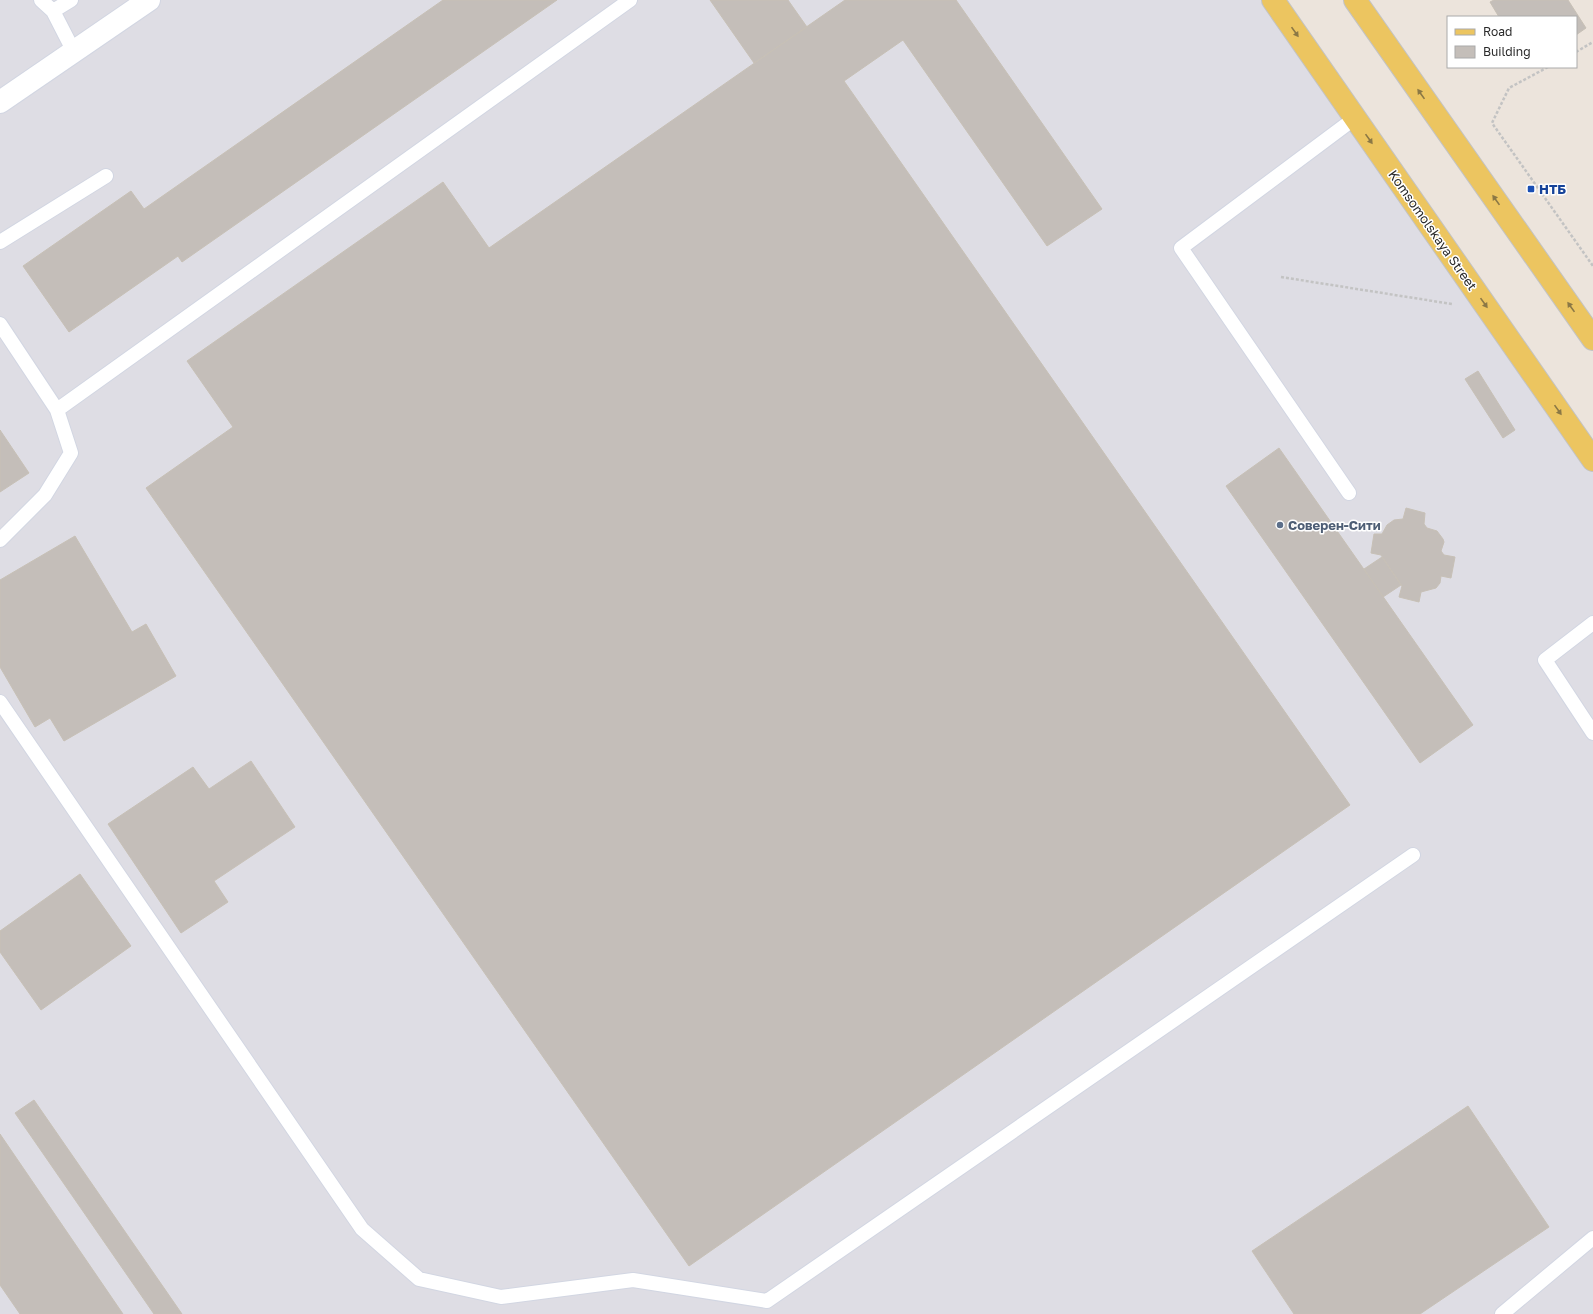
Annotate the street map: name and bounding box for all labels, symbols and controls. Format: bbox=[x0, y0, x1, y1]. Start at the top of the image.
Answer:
legend bbox=[1447, 16, 1577, 68]
text: Road bbox=[1483, 24, 1512, 39]
one-way arrow bbox=[1291, 27, 1299, 38]
text: Building bbox=[1483, 44, 1531, 59]
one-way arrow bbox=[1417, 89, 1425, 99]
one-way arrow bbox=[1365, 134, 1373, 144]
street label: Komsomolskaya Street bbox=[1385, 167, 1481, 293]
place label: НТБ bbox=[1539, 181, 1566, 197]
marker: НТБ bbox=[1526, 184, 1536, 194]
one-way arrow bbox=[1492, 195, 1500, 205]
one-way arrow bbox=[1480, 298, 1488, 308]
one-way arrow bbox=[1567, 301, 1575, 312]
one-way arrow bbox=[1554, 404, 1562, 415]
place label: Соверен-Сити bbox=[1288, 517, 1381, 533]
marker: Соверен-Сити bbox=[1275, 520, 1285, 530]

